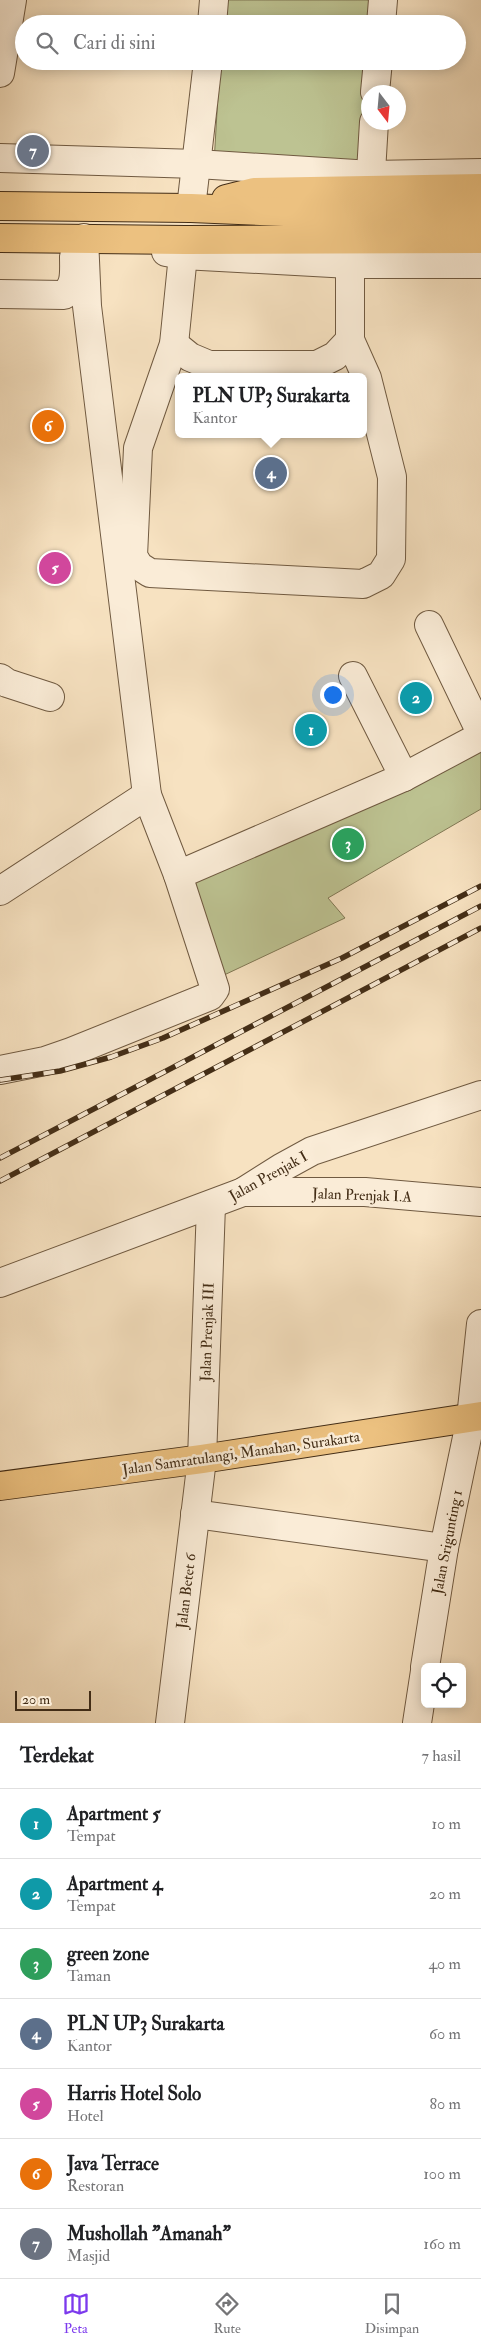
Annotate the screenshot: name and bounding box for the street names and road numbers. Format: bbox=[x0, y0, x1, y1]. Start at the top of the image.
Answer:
street label: Jalan Prenjak I bbox=[225, 1147, 311, 1207]
street label: Jalan Prenjak I.A bbox=[311, 1184, 413, 1208]
street label: Jalan Prenjak III bbox=[196, 1282, 220, 1383]
street label: Jalan Samratulangi, Manahan, Surakarta bbox=[120, 1427, 362, 1481]
street label: Jalan Srigunting 1 bbox=[428, 1488, 468, 1597]
street label: Jalan Betet 6 bbox=[172, 1551, 202, 1631]

